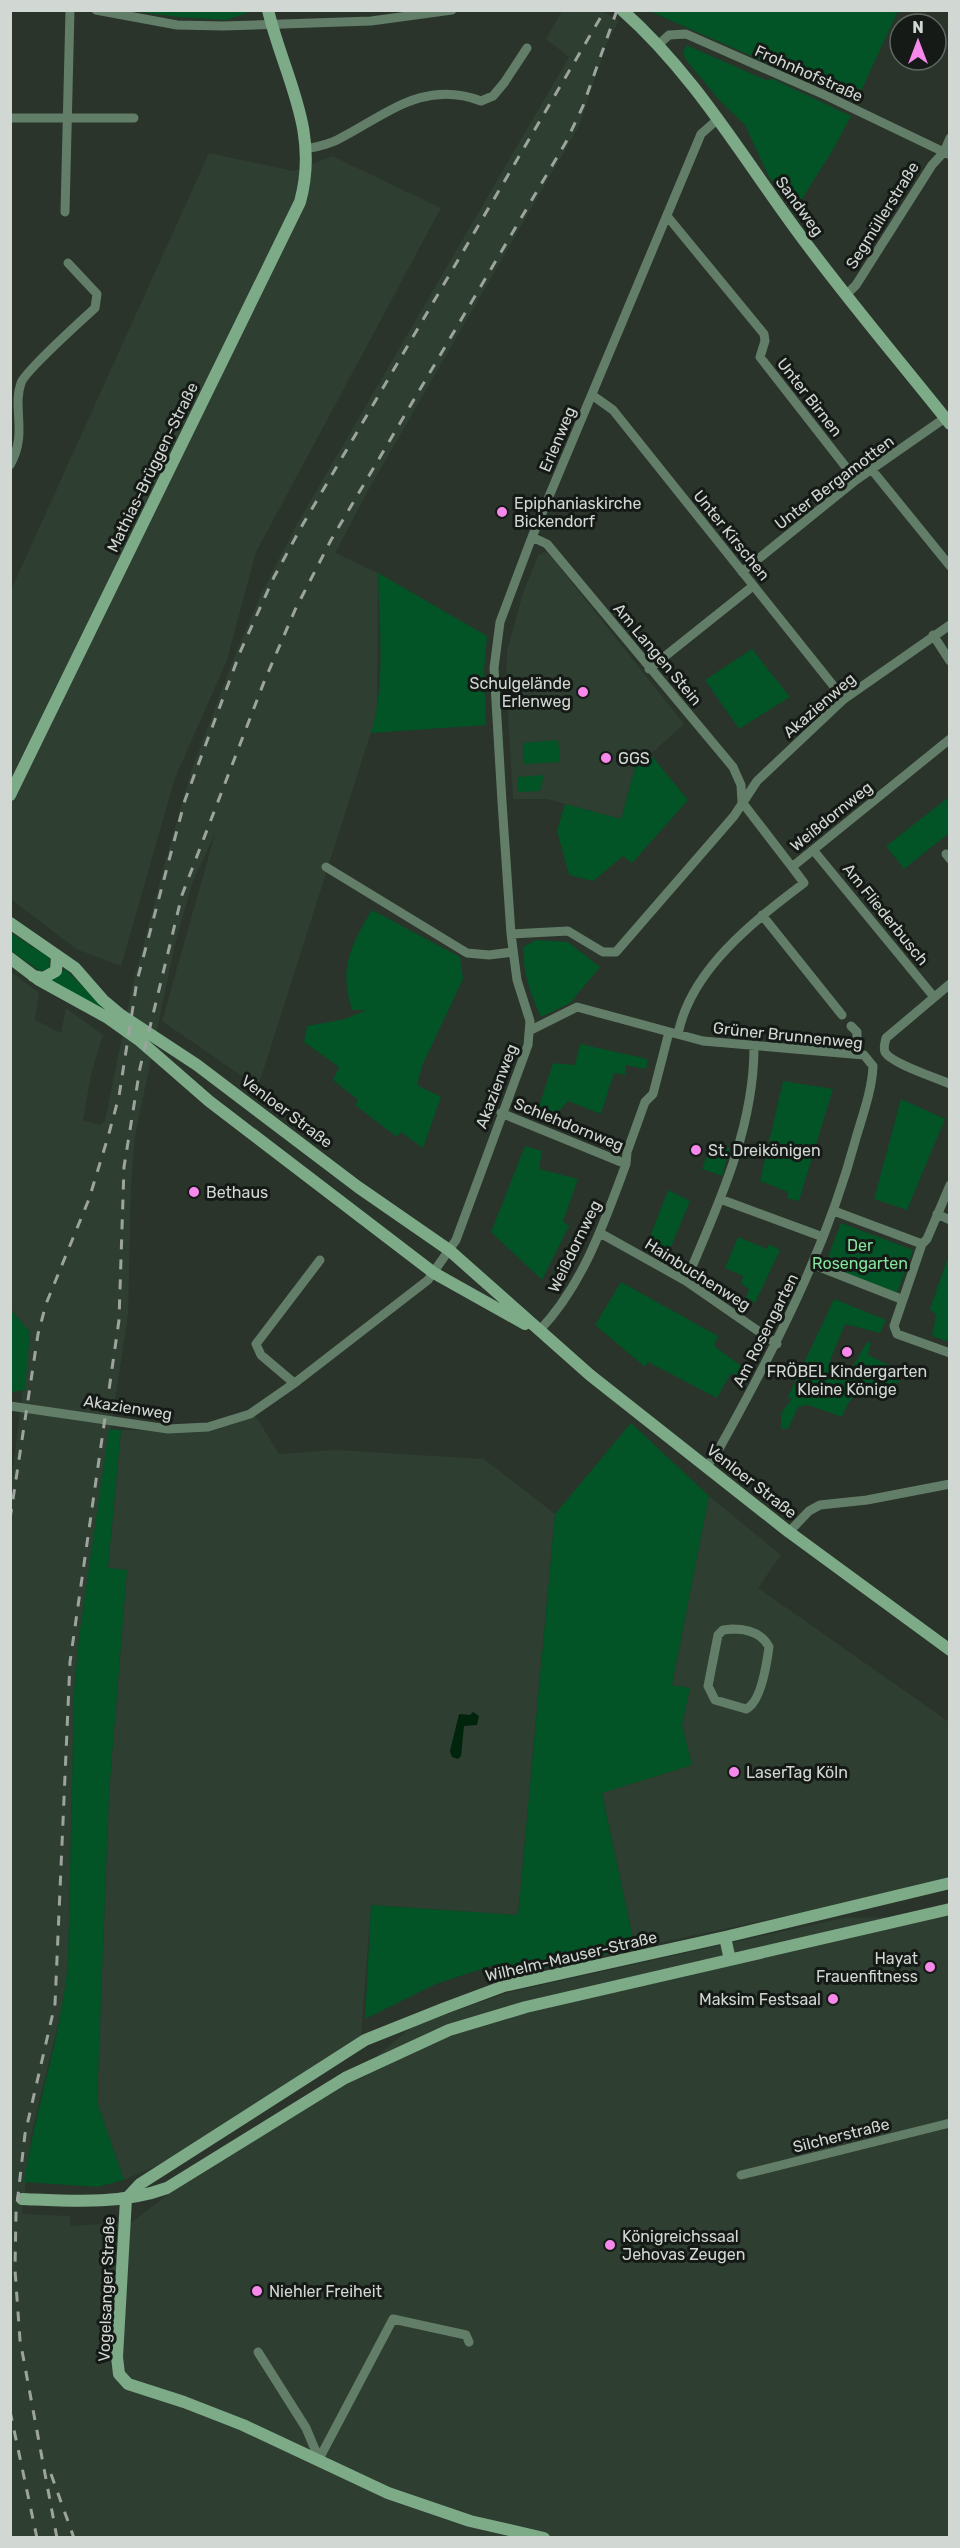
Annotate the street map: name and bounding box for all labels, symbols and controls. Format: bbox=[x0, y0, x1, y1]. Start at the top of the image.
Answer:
north arrow bbox=[888, 12, 948, 72]
text: N bbox=[912, 18, 924, 37]
street label: Frohnhofstraße bbox=[752, 41, 866, 106]
street label: Segmüllerstraße bbox=[842, 158, 923, 272]
street label: Sandweg bbox=[772, 173, 828, 240]
street label: Unter Birnen bbox=[773, 354, 846, 440]
street label: Mathias-Brüggen-Straße bbox=[103, 379, 202, 555]
street label: Erlenweg bbox=[535, 404, 580, 475]
street label: Unter Bergamotten bbox=[771, 431, 898, 533]
street label: Unter Kirschen bbox=[689, 486, 774, 584]
place label: Epiphaniaskirche Bickendorf bbox=[514, 494, 641, 531]
marker: Epiphaniaskirche Bickendorf bbox=[495, 505, 509, 519]
street label: Am Langen Stein bbox=[609, 599, 706, 709]
street label: Akazienweg bbox=[779, 669, 859, 742]
place label: Schulgelände Erlenweg bbox=[470, 674, 571, 711]
marker: Schulgelände Erlenweg bbox=[576, 685, 590, 699]
place label: GGS bbox=[618, 749, 650, 768]
marker: GGS bbox=[599, 751, 613, 765]
street label: Weißdornweg bbox=[786, 777, 876, 855]
street label: Am Fliederbusch bbox=[839, 860, 932, 969]
street label: Grüner Brunnenweg bbox=[712, 1018, 864, 1053]
street label: Akazienweg bbox=[472, 1041, 521, 1131]
street label: Venloer Straße bbox=[237, 1071, 336, 1152]
street label: Schlehdornweg bbox=[511, 1094, 626, 1155]
place label: St. Dreikönigen bbox=[708, 1141, 821, 1160]
marker: St. Dreikönigen bbox=[689, 1143, 703, 1157]
place label: Bethaus bbox=[206, 1183, 268, 1202]
marker: Bethaus bbox=[187, 1185, 201, 1199]
street label: Weißdornweg bbox=[544, 1197, 605, 1295]
street label: Hainbuchenweg bbox=[641, 1234, 754, 1315]
park label: Der Rosengarten bbox=[812, 1236, 908, 1273]
street label: Am Rosengarten bbox=[729, 1270, 802, 1390]
marker: FRÖBEL Kindergarten Kleine Könige bbox=[840, 1345, 854, 1359]
place label: FRÖBEL Kindergarten Kleine Könige bbox=[767, 1362, 927, 1399]
street label: Akazienweg bbox=[82, 1391, 174, 1424]
street label: Venloer Straße bbox=[703, 1440, 801, 1523]
place label: LaserTag Köln bbox=[746, 1763, 848, 1782]
marker: LaserTag Köln bbox=[727, 1765, 741, 1779]
street label: Wilhelm-Mauser-Straße bbox=[483, 1927, 659, 1985]
place label: Hayat Frauenfitness bbox=[816, 1949, 918, 1986]
marker: Hayat Frauenfitness bbox=[923, 1960, 937, 1974]
place label: Maksim Festsaal bbox=[699, 1990, 821, 2009]
marker: Maksim Festsaal bbox=[826, 1992, 840, 2006]
street label: Silcherstraße bbox=[791, 2114, 891, 2157]
street label: Vogelsanger Straße bbox=[94, 2216, 119, 2362]
place label: Königreichssaal Jehovas Zeugen bbox=[622, 2227, 745, 2264]
marker: Königreichssaal Jehovas Zeugen bbox=[603, 2238, 617, 2252]
place label: Niehler Freiheit bbox=[269, 2282, 382, 2301]
marker: Niehler Freiheit bbox=[250, 2284, 264, 2298]

